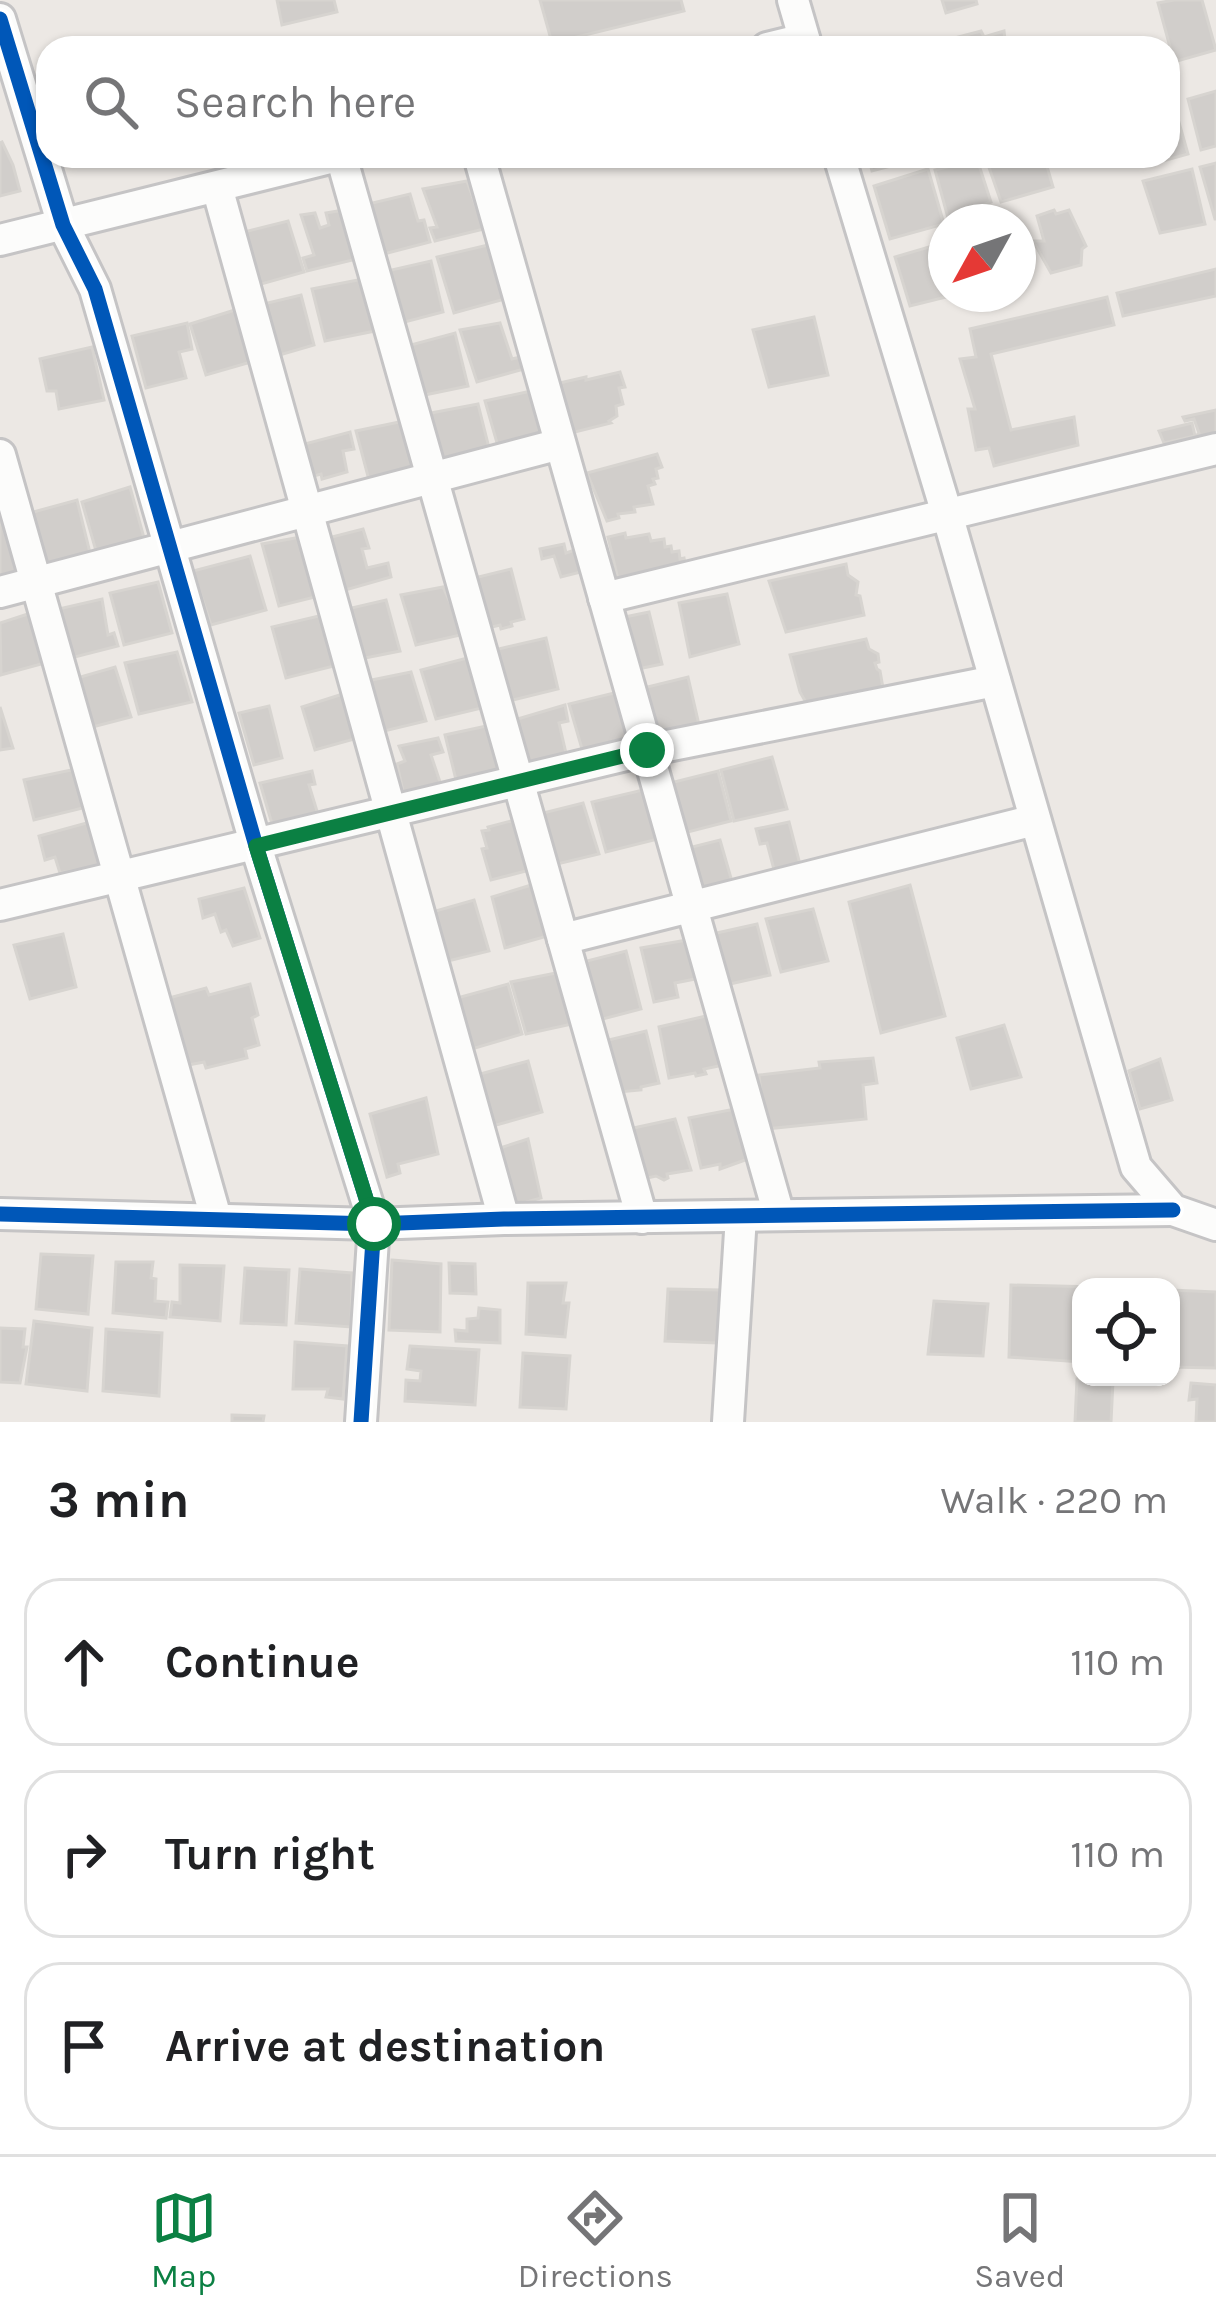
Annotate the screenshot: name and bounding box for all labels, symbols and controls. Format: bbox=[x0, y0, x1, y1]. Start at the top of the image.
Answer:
search box bbox=[36, 36, 1180, 168]
icon: search bbox=[78, 69, 144, 135]
text: Search here bbox=[174, 76, 416, 128]
north arrow bbox=[928, 204, 1036, 312]
route end bbox=[620, 723, 674, 777]
route start bbox=[347, 1197, 401, 1251]
map controls bbox=[1072, 1278, 1180, 1386]
button: locate bbox=[1072, 1278, 1180, 1386]
text: 3 min bbox=[48, 1470, 190, 1530]
text: Walk · 220 m bbox=[940, 1477, 1168, 1523]
icon: ahead bbox=[51, 1629, 117, 1695]
text: Continue bbox=[165, 1636, 360, 1688]
text: 110 m bbox=[1070, 1639, 1165, 1685]
icon: right bbox=[51, 1821, 117, 1887]
text: Turn right bbox=[165, 1828, 375, 1880]
text: 110 m bbox=[1070, 1831, 1165, 1877]
icon: arrive bbox=[51, 2013, 117, 2079]
text: Arrive at destination bbox=[165, 2020, 605, 2072]
tab: Map bbox=[151, 2185, 217, 2295]
tab: Directions bbox=[518, 2185, 673, 2295]
tab: Saved bbox=[974, 2185, 1065, 2295]

